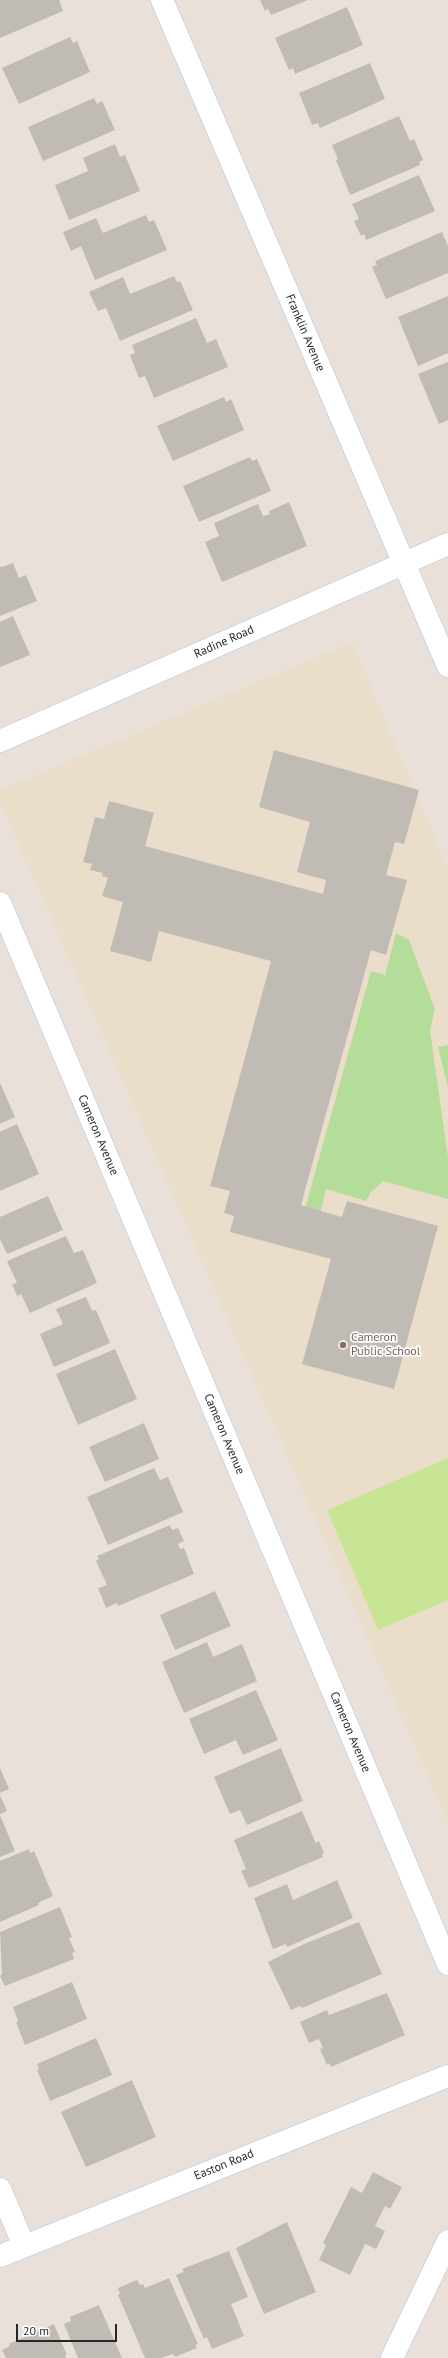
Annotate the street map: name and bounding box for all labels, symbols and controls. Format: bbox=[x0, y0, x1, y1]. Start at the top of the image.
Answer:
street label: Franklin Avenue bbox=[282, 292, 328, 374]
street label: Radine Road bbox=[192, 622, 256, 662]
street label: Cameron Avenue bbox=[75, 1093, 121, 1177]
place label: Cameron Public School bbox=[351, 1331, 420, 1359]
marker: Cameron Public School bbox=[338, 1340, 348, 1350]
street label: Cameron Avenue bbox=[201, 1392, 247, 1476]
street label: Cameron Avenue bbox=[327, 1690, 373, 1774]
street label: Easton Road bbox=[192, 2147, 256, 2183]
scale bar bbox=[18, 2316, 119, 2342]
text: 20 m bbox=[23, 2323, 49, 2338]

